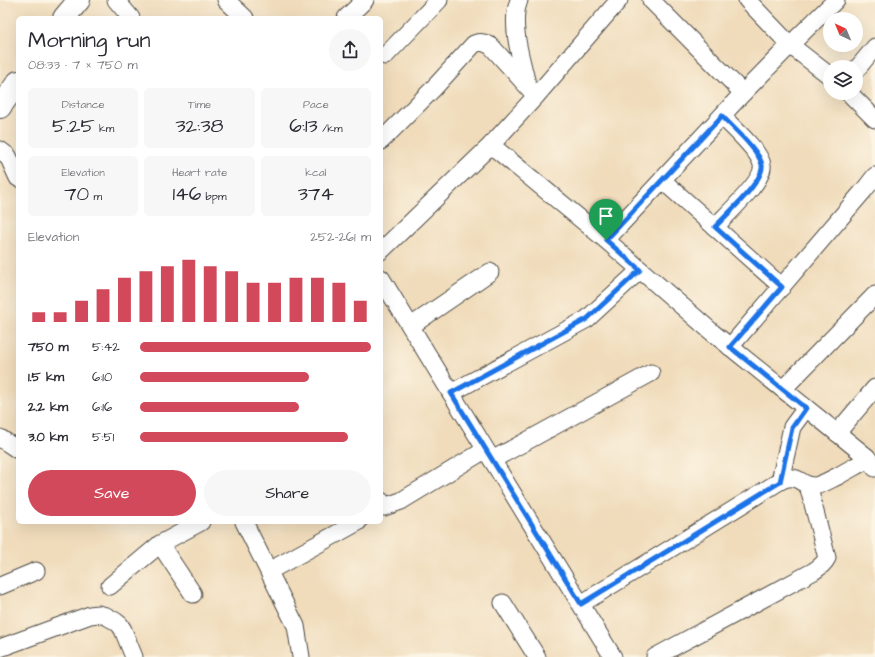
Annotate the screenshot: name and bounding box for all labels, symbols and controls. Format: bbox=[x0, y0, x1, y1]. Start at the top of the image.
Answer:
north arrow bbox=[823, 12, 863, 52]
map controls bbox=[823, 12, 863, 100]
text: Morning run bbox=[28, 25, 151, 56]
button: share bbox=[329, 29, 371, 71]
text: 08:33 · 7 × 750 m bbox=[28, 56, 138, 74]
button: layers bbox=[823, 60, 863, 100]
text: Distance bbox=[62, 97, 105, 112]
text: Time bbox=[188, 97, 211, 112]
text: Pace bbox=[303, 97, 329, 112]
text: 5.25 bbox=[52, 112, 95, 140]
text: 32:38 bbox=[175, 112, 224, 140]
text: 6:13 bbox=[289, 112, 318, 140]
text: km bbox=[95, 121, 114, 136]
text: /km bbox=[318, 121, 343, 136]
text: Elevation bbox=[62, 165, 105, 180]
text: Heart rate bbox=[172, 165, 227, 180]
text: kcal bbox=[305, 165, 326, 180]
text: 70 bbox=[64, 180, 89, 208]
text: 146 bbox=[173, 180, 201, 208]
text: 374 bbox=[298, 180, 334, 208]
text: m bbox=[89, 189, 102, 204]
text: bpm bbox=[201, 189, 226, 204]
pin bbox=[589, 199, 623, 240]
icon: arrive bbox=[595, 205, 617, 227]
text: Elevation bbox=[28, 228, 79, 246]
text: 252–261 m bbox=[310, 228, 371, 246]
text: 750 m bbox=[28, 338, 69, 356]
text: 5:42 bbox=[92, 338, 120, 356]
text: 1.5 km bbox=[28, 368, 64, 386]
text: 6:10 bbox=[92, 368, 112, 386]
text: 2.2 km bbox=[28, 398, 68, 416]
text: 6:16 bbox=[92, 398, 112, 416]
text: 3.0 km bbox=[28, 428, 68, 446]
text: 5:51 bbox=[92, 428, 114, 446]
button: Save bbox=[28, 470, 196, 516]
button: Share bbox=[204, 470, 371, 516]

